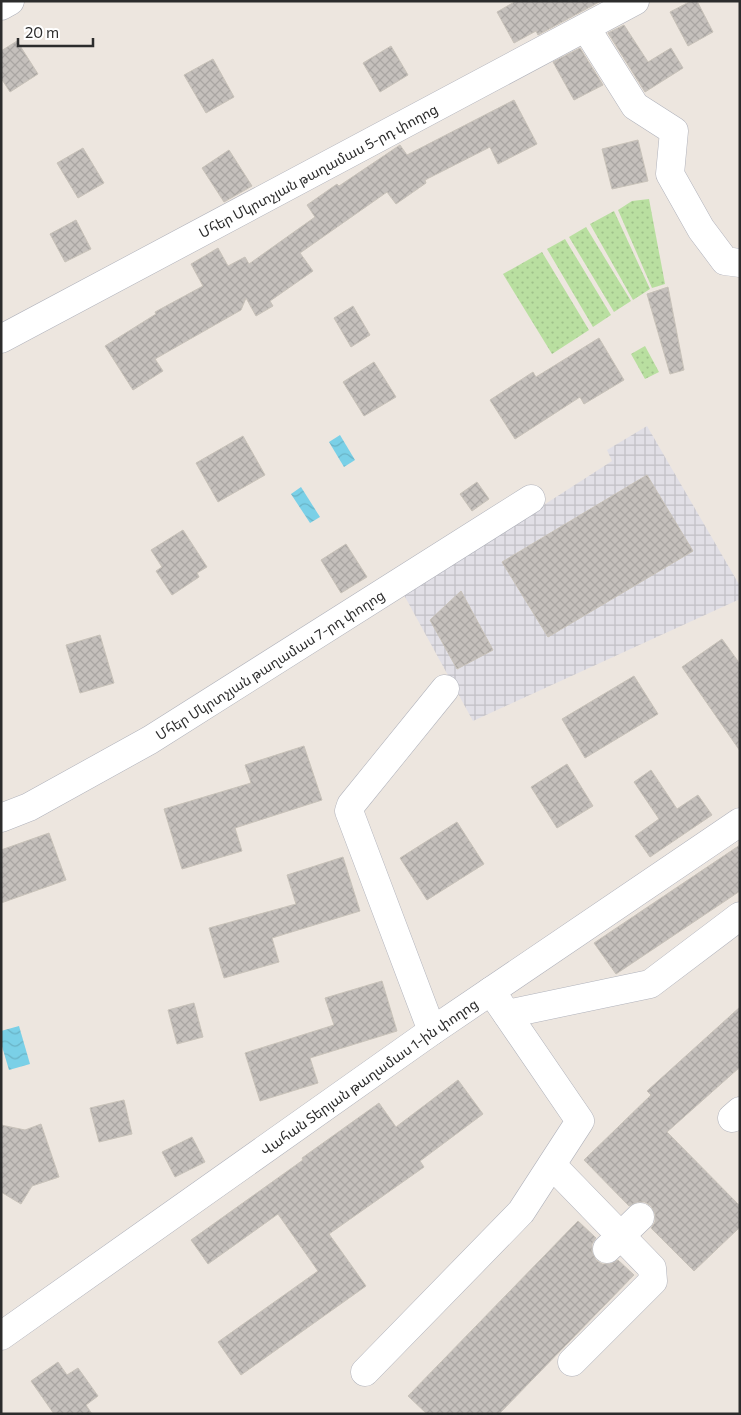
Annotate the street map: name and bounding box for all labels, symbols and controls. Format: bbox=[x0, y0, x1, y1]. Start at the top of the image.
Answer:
scale bar bbox=[18, 15, 92, 47]
text: 20 m bbox=[25, 23, 59, 41]
street label: Մհեր Մկրտչյան թաղամաս 5-րդ փողոց bbox=[195, 100, 440, 241]
street label: Մհեր Մկրտչյան թաղամաս 7-րդ փողոց bbox=[152, 586, 387, 743]
street label: Վահան Տերյան թաղամաս 1-ին փողոց bbox=[257, 994, 480, 1159]

